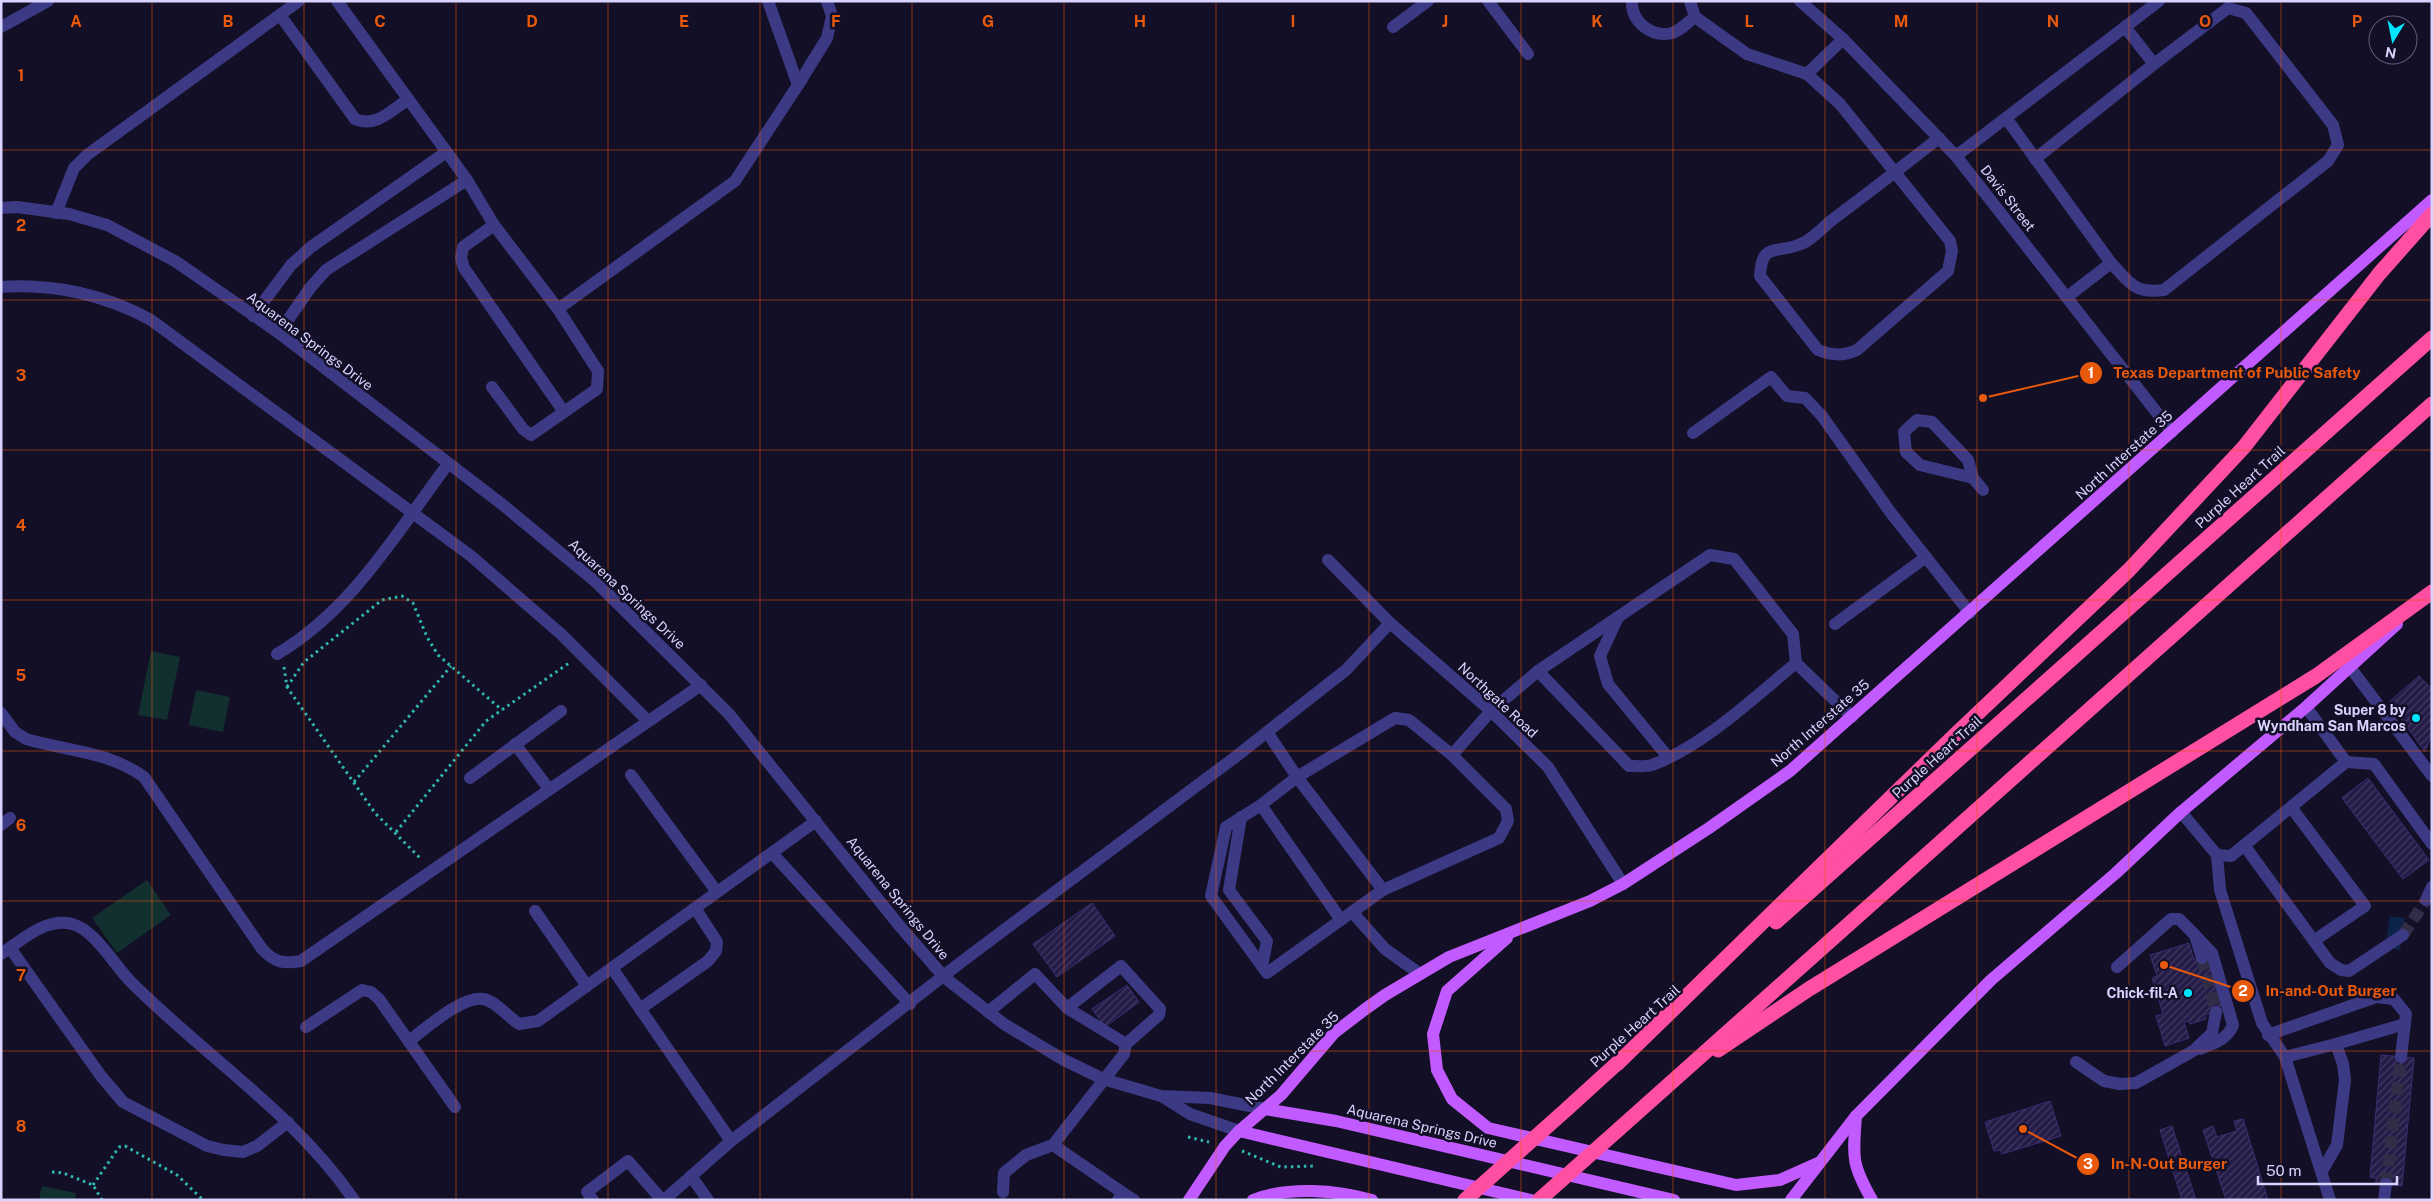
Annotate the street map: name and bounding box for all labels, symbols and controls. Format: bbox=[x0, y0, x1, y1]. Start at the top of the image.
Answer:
text: A bbox=[70, 12, 82, 31]
text: B bbox=[223, 12, 234, 31]
text: C bbox=[374, 12, 386, 31]
text: D bbox=[526, 12, 538, 31]
text: E bbox=[679, 12, 689, 31]
text: F bbox=[831, 12, 841, 31]
text: G bbox=[982, 12, 994, 31]
text: H bbox=[1134, 12, 1146, 31]
text: I bbox=[1291, 12, 1295, 31]
text: J bbox=[1442, 12, 1448, 31]
text: K bbox=[1591, 12, 1603, 31]
text: L bbox=[1744, 12, 1754, 31]
text: M bbox=[1894, 12, 1908, 31]
text: N bbox=[2047, 12, 2059, 31]
text: O bbox=[2199, 12, 2211, 31]
text: P bbox=[2352, 12, 2362, 31]
north arrow bbox=[2368, 15, 2418, 65]
text: N bbox=[2384, 44, 2398, 62]
text: 1 bbox=[18, 66, 24, 85]
street label: Davis Street bbox=[1977, 162, 2039, 234]
text: 2 bbox=[16, 216, 26, 235]
street label: Aquarena Springs Drive bbox=[244, 288, 376, 394]
callout: Texas Department of Public Safety bbox=[2079, 358, 2371, 388]
text: 1 bbox=[2088, 364, 2094, 381]
text: Texas Department of Public Safety bbox=[2113, 364, 2361, 381]
text: 3 bbox=[16, 366, 26, 385]
street label: North Interstate 35 bbox=[2072, 407, 2176, 503]
street label: Purple Heart Trail bbox=[2192, 443, 2288, 531]
text: 4 bbox=[16, 516, 27, 535]
street label: Aquarena Springs Drive bbox=[565, 536, 689, 652]
street label: Northgate Road bbox=[1455, 659, 1541, 741]
text: 5 bbox=[16, 666, 27, 685]
street label: North Interstate 35 bbox=[1768, 676, 1872, 770]
place label: Super 8 by Wyndham San Marcos bbox=[2257, 702, 2406, 734]
marker: Super 8 by Wyndham San Marcos bbox=[2410, 712, 2422, 724]
street label: Purple Heart Trail bbox=[1889, 713, 1985, 801]
text: 6 bbox=[16, 816, 26, 835]
street label: Aquarena Springs Drive bbox=[843, 833, 953, 963]
text: 7 bbox=[16, 966, 26, 985]
callout: In-and-Out Burger bbox=[2231, 976, 2407, 1006]
street label: Purple Heart Trail bbox=[1587, 982, 1683, 1070]
text: 2 bbox=[2238, 982, 2248, 999]
text: In-and-Out Burger bbox=[2265, 982, 2397, 999]
place label: Chick-fil-A bbox=[2106, 985, 2178, 1001]
marker: Chick-fil-A bbox=[2182, 987, 2194, 999]
street label: North Interstate 35 bbox=[1242, 1008, 1342, 1108]
street label: Aquarena Springs Drive bbox=[1345, 1101, 1499, 1151]
text: 8 bbox=[16, 1117, 27, 1136]
callout: In-N-Out Burger bbox=[2076, 1149, 2237, 1179]
scale bar bbox=[2258, 1154, 2397, 1186]
text: 3 bbox=[2083, 1155, 2093, 1172]
text: In-N-Out Burger bbox=[2111, 1155, 2227, 1172]
text: 50 m bbox=[2266, 1162, 2301, 1179]

